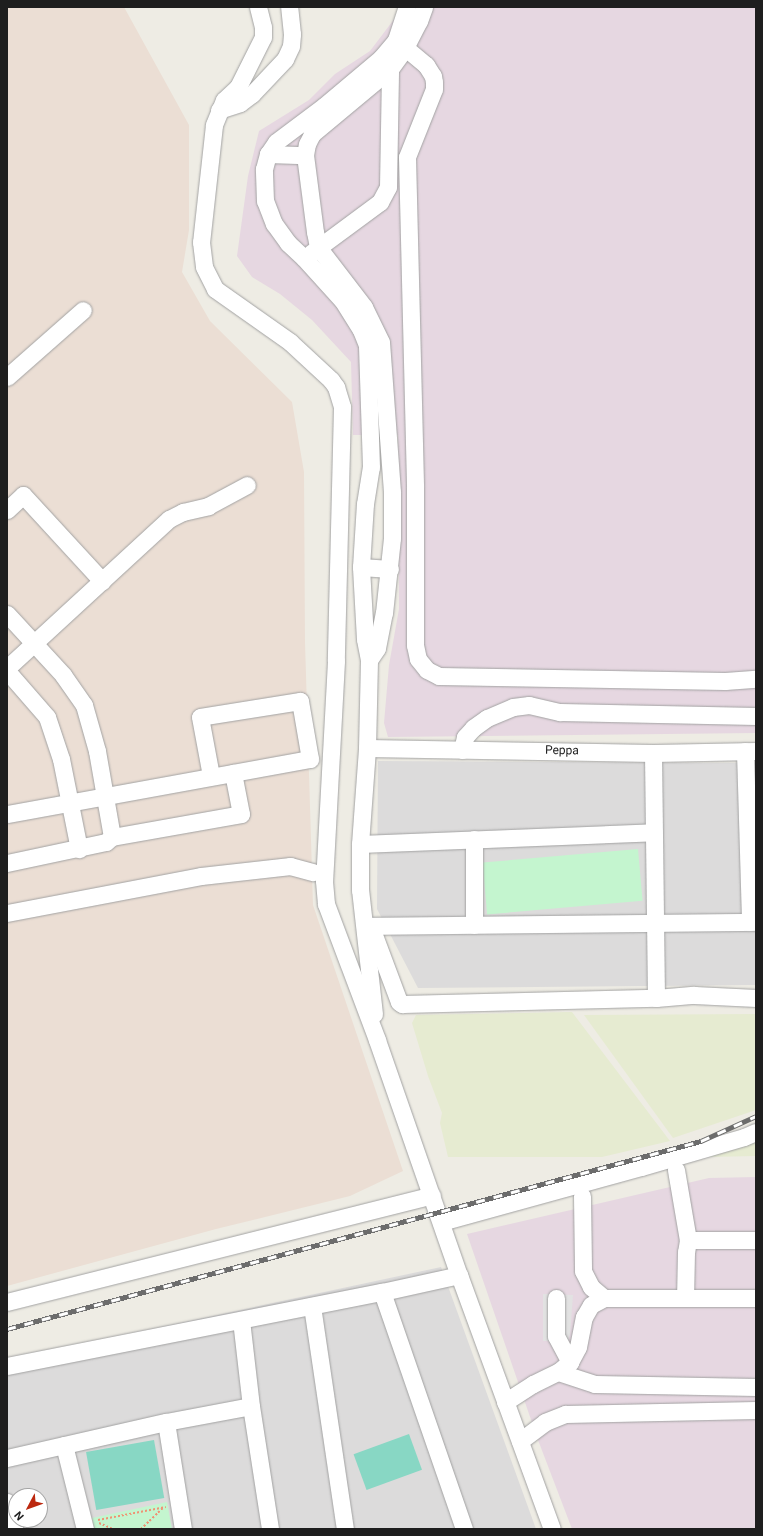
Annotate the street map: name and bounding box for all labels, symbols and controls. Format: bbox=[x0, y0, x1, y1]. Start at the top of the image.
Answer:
street label: Peppa bbox=[545, 744, 579, 758]
north arrow bbox=[8, 1488, 48, 1528]
text: N bbox=[12, 1508, 27, 1523]

